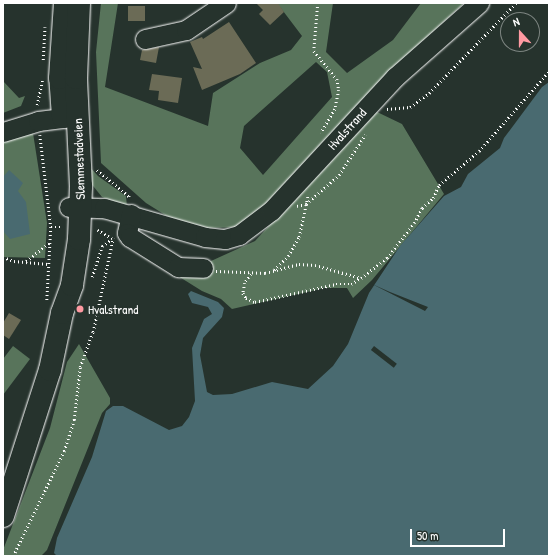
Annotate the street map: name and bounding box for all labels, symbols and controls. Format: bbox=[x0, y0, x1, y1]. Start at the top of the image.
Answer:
north arrow bbox=[500, 12, 540, 52]
text: N bbox=[511, 14, 521, 29]
street label: Hvalstrand bbox=[324, 105, 370, 153]
street label: Slemmestadveien bbox=[70, 118, 88, 200]
place label: Hvalstrand bbox=[88, 301, 138, 317]
marker: Hvalstrand bbox=[75, 304, 85, 314]
scale bar bbox=[412, 521, 507, 547]
text: 50 m bbox=[417, 527, 438, 544]

